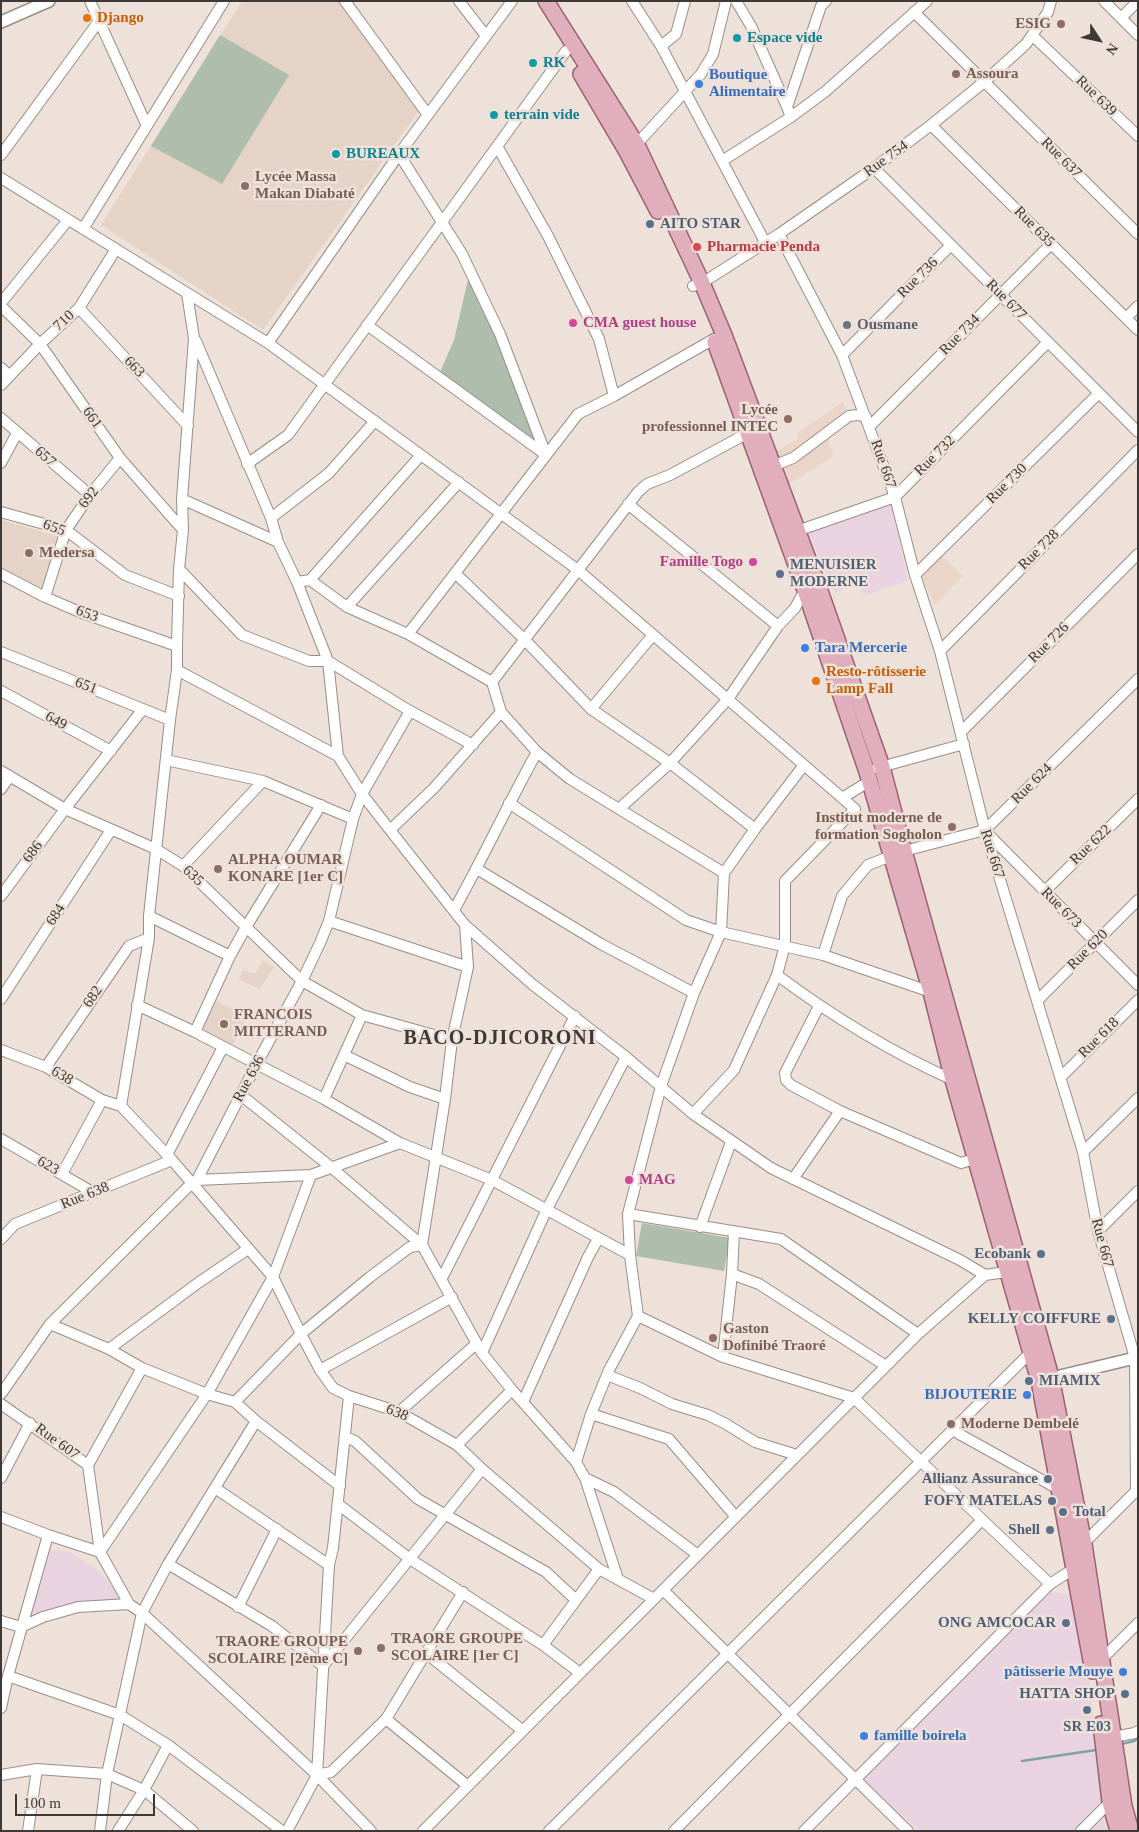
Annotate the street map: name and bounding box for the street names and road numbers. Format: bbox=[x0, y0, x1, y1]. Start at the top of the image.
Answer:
street label: Rue 639 bbox=[1072, 72, 1120, 120]
street label: Rue 637 bbox=[1037, 134, 1085, 182]
street label: Rue 754 bbox=[860, 137, 912, 181]
street label: Rue 635 bbox=[1010, 203, 1058, 251]
street label: Rue 736 bbox=[894, 254, 942, 302]
street label: Rue 677 bbox=[982, 276, 1030, 324]
street label: 710 bbox=[50, 307, 78, 335]
street label: Rue 734 bbox=[936, 311, 984, 359]
street label: 663 bbox=[120, 353, 148, 381]
street label: 661 bbox=[78, 404, 106, 432]
street label: Rue 732 bbox=[911, 432, 959, 480]
street label: Rue 667 bbox=[866, 437, 900, 491]
street label: 657 bbox=[31, 443, 59, 471]
street label: Rue 730 bbox=[983, 460, 1031, 508]
street label: 692 bbox=[75, 484, 103, 512]
street label: 655 bbox=[40, 516, 68, 540]
street label: Rue 728 bbox=[1015, 526, 1063, 574]
street label: 653 bbox=[73, 602, 101, 626]
street label: Rue 726 bbox=[1025, 619, 1073, 667]
street label: 651 bbox=[72, 673, 100, 699]
street label: 649 bbox=[42, 708, 70, 734]
street label: Rue 624 bbox=[1008, 760, 1056, 808]
street label: Rue 622 bbox=[1067, 821, 1115, 869]
street label: Rue 667 bbox=[976, 827, 1008, 881]
street label: 686 bbox=[19, 838, 47, 866]
street label: 635 bbox=[179, 862, 207, 890]
street label: Rue 673 bbox=[1037, 884, 1085, 932]
street label: 684 bbox=[42, 901, 70, 929]
street label: Rue 620 bbox=[1064, 926, 1112, 974]
street label: 682 bbox=[79, 983, 107, 1011]
street label: Rue 618 bbox=[1075, 1014, 1123, 1062]
street label: Rue 636 bbox=[229, 1053, 269, 1105]
street label: 638 bbox=[48, 1063, 76, 1089]
street label: 623 bbox=[34, 1153, 62, 1179]
street label: Rue 638 bbox=[58, 1178, 112, 1214]
street label: Rue 667 bbox=[1087, 1216, 1117, 1270]
street label: 638 bbox=[383, 1400, 411, 1426]
street label: Rue 607 bbox=[31, 1420, 83, 1464]

